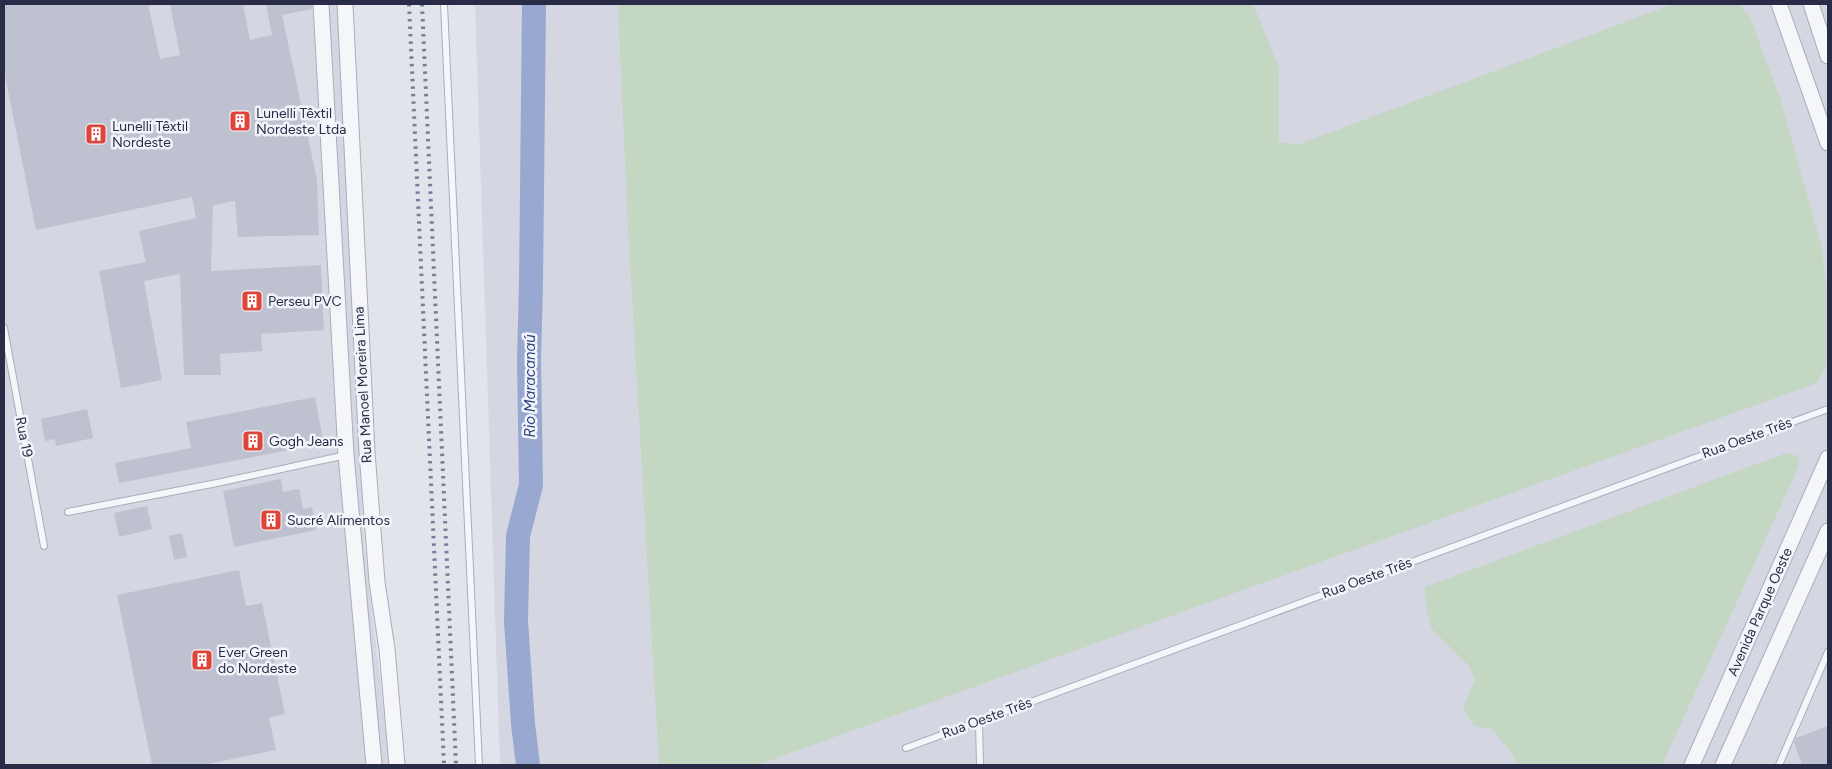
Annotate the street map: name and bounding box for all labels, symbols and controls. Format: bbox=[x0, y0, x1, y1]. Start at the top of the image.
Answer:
place label: Lunelli Têxtil Nordeste Ltda bbox=[256, 105, 346, 138]
building icon: Lunelli Têxtil Nordeste Ltda bbox=[228, 109, 252, 133]
place label: Lunelli Têxtil Nordeste bbox=[112, 118, 188, 151]
building icon: Lunelli Têxtil Nordeste bbox=[84, 122, 108, 146]
building icon: Perseu PVC bbox=[240, 289, 264, 313]
place label: Perseu PVC bbox=[268, 293, 342, 310]
street label: Rua Manoel Moreira Lima bbox=[350, 306, 376, 464]
water label: Rio Maracanaú bbox=[521, 334, 539, 438]
street label: Rua Oeste Três bbox=[1700, 414, 1794, 462]
street label: Rua 19 bbox=[12, 415, 36, 459]
building icon: Gogh Jeans bbox=[241, 429, 265, 453]
place label: Gogh Jeans bbox=[269, 433, 344, 450]
building icon: Sucré Alimentos bbox=[259, 508, 283, 532]
place label: Sucré Alimentos bbox=[287, 512, 390, 529]
street label: Avenida Parque Oeste bbox=[1724, 545, 1796, 679]
street label: Rua Oeste Três bbox=[1320, 554, 1414, 602]
place label: Ever Green do Nordeste bbox=[218, 644, 297, 677]
building icon: Ever Green do Nordeste bbox=[190, 648, 214, 672]
street label: Rua Oeste Três bbox=[940, 694, 1034, 742]

